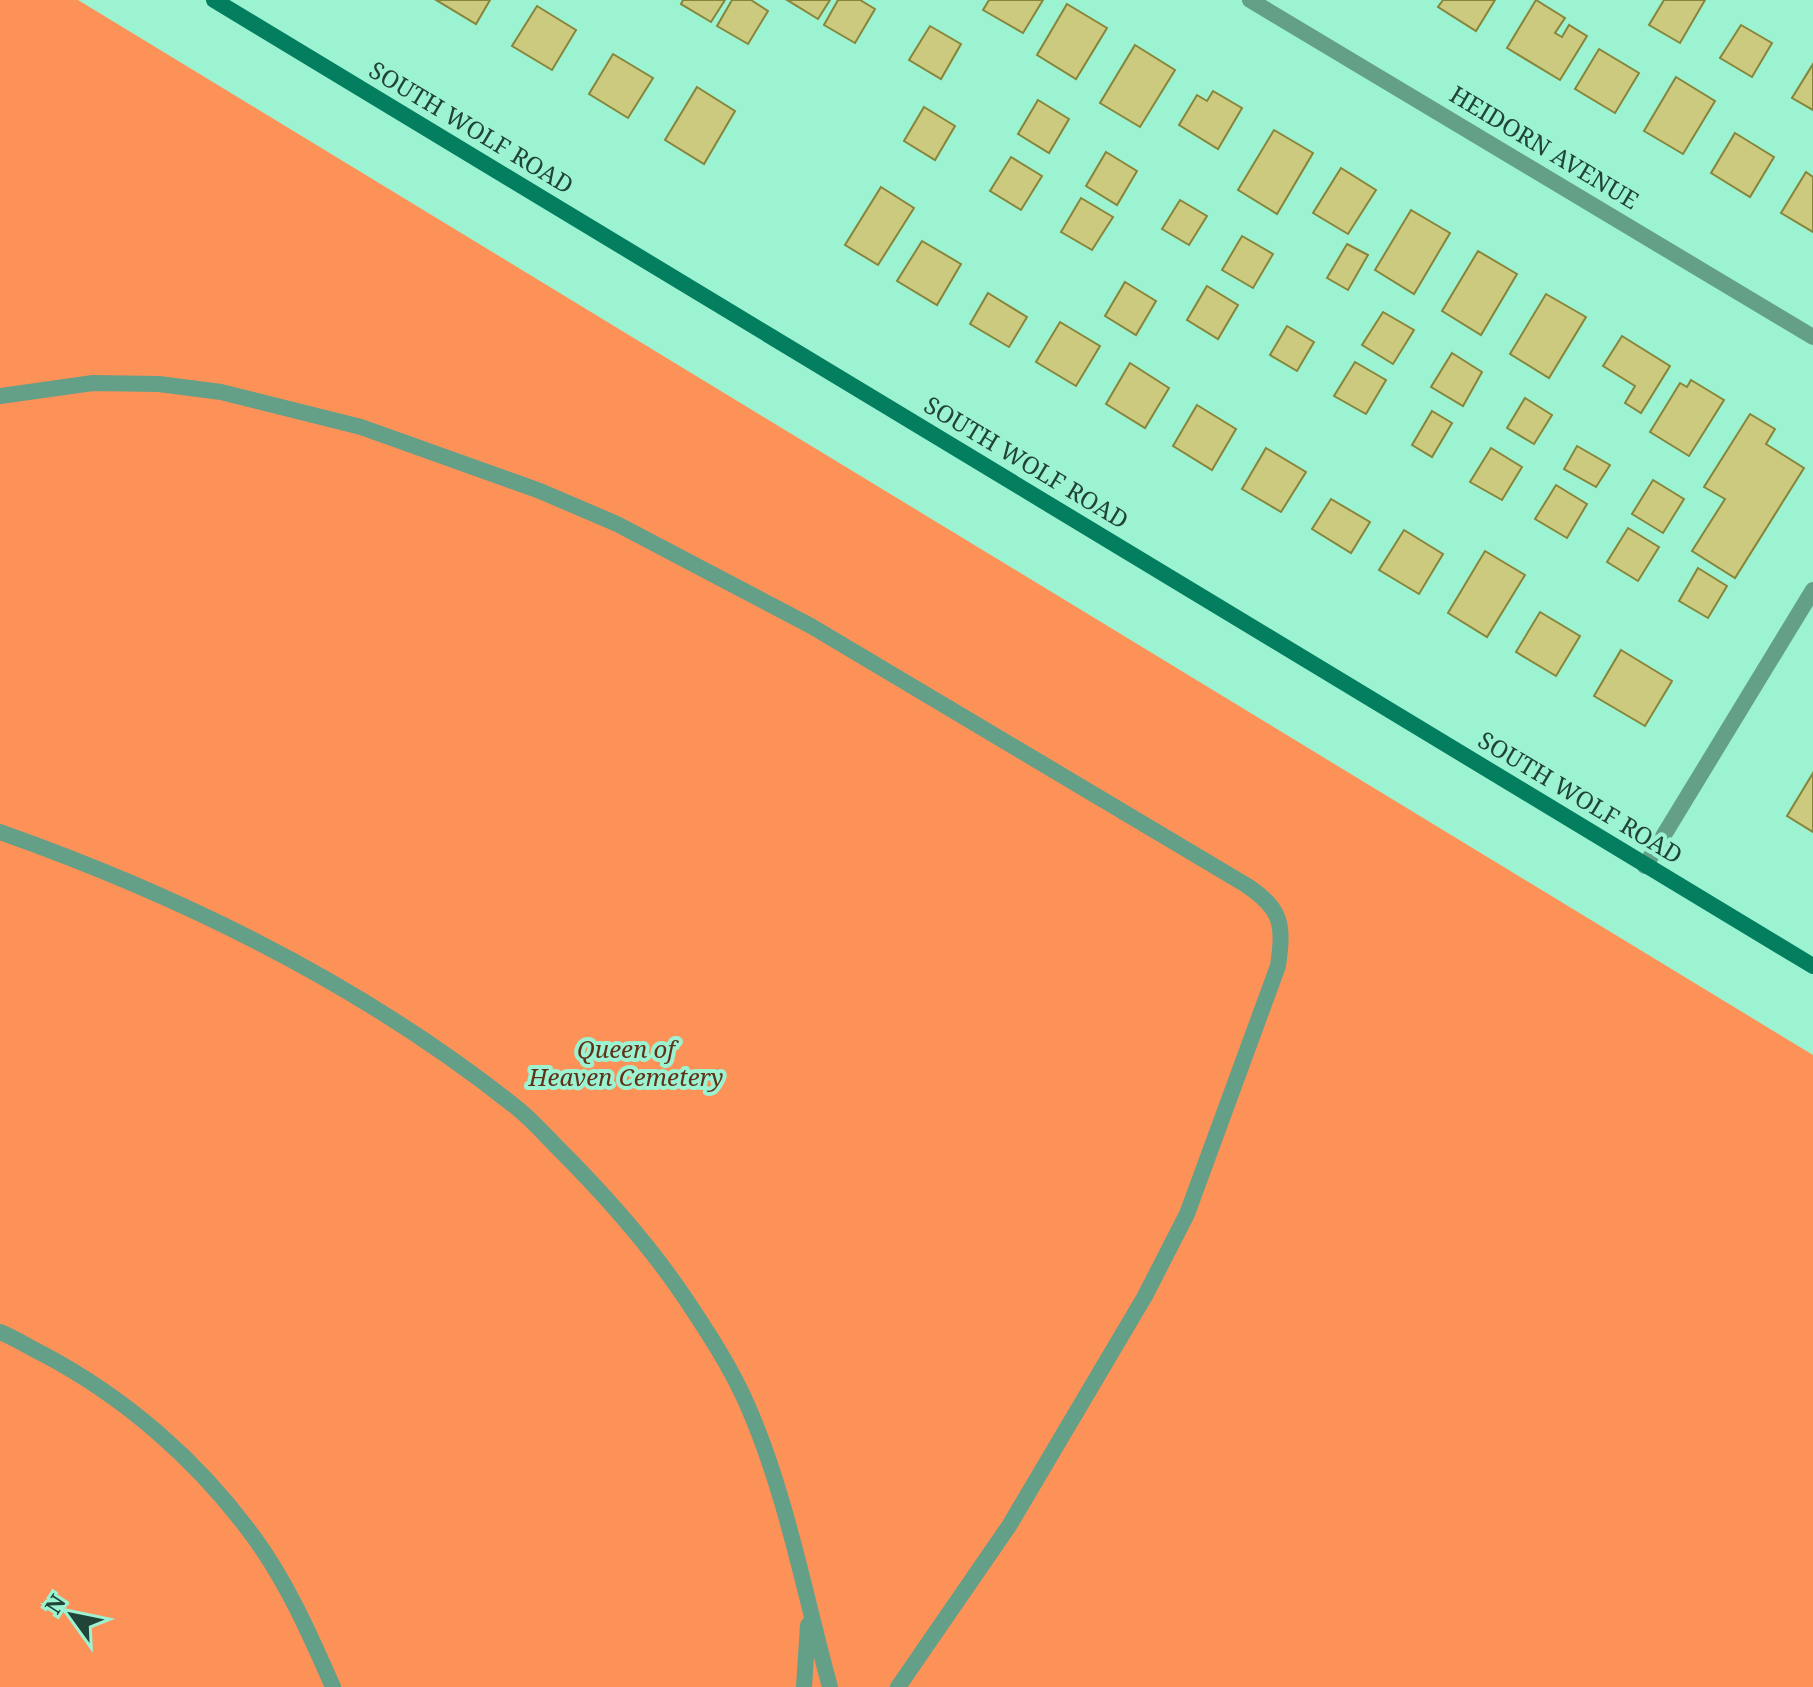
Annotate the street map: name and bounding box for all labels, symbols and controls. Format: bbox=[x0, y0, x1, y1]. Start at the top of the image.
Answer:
street label: SOUTH WOLF ROAD bbox=[363, 53, 580, 201]
street label: HEIDORN AVENUE bbox=[1444, 77, 1645, 216]
street label: SOUTH WOLF ROAD bbox=[918, 388, 1135, 536]
street label: SOUTH WOLF ROAD bbox=[1472, 723, 1689, 871]
park label: Queen of Heaven Cemetery bbox=[528, 1032, 723, 1093]
north arrow bbox=[32, 1575, 112, 1655]
text: N bbox=[37, 1588, 72, 1619]

